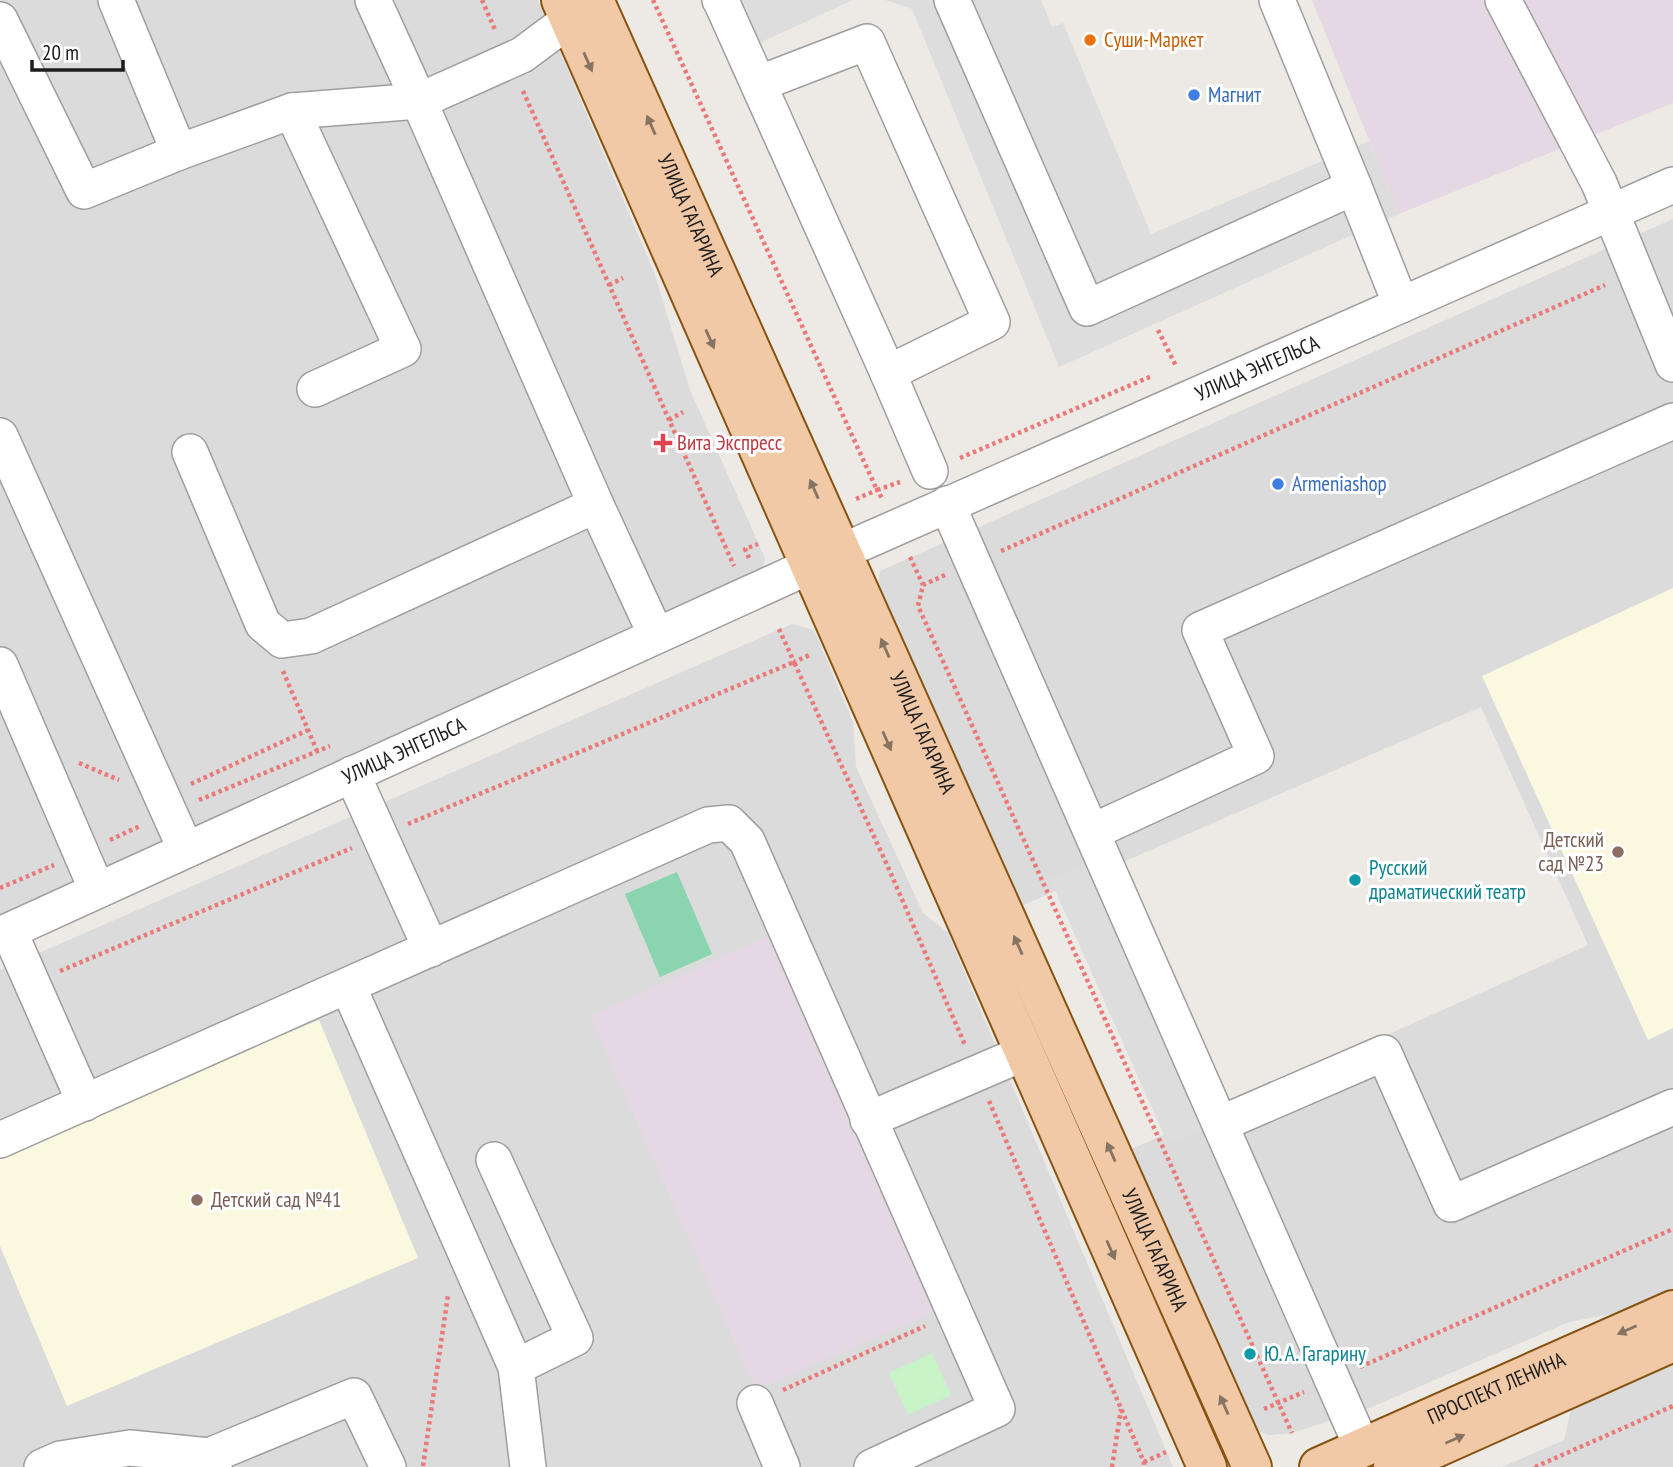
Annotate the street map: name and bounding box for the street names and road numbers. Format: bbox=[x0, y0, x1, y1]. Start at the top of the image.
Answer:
street label: УЛИЦА ГАГАРИНА bbox=[652, 150, 730, 281]
street label: УЛИЦА ЭНГЕЛЬСА bbox=[1191, 329, 1323, 407]
street label: УЛИЦА ГАГАРИНА bbox=[884, 667, 962, 798]
street label: УЛИЦА ЭНГЕЛЬСА bbox=[338, 711, 470, 790]
street label: УЛИЦА ГАГАРИНА bbox=[1116, 1184, 1194, 1315]
street label: ПРОСПЕКТ ЛЕНИНА bbox=[1423, 1345, 1569, 1430]

